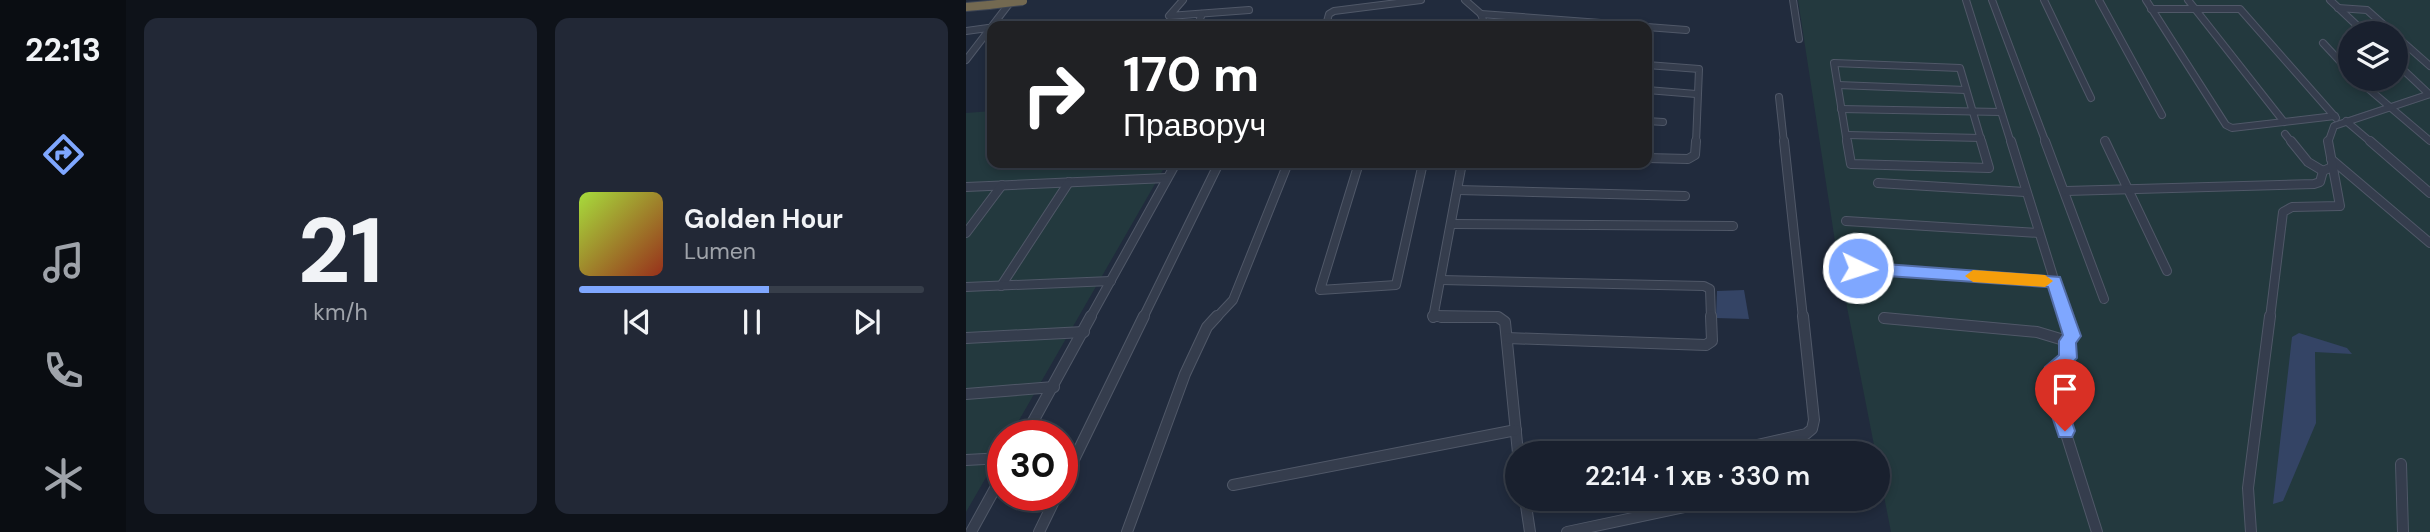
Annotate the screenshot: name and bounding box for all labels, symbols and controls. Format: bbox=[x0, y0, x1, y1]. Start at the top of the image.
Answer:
map controls bbox=[2338, 21, 2408, 91]
button: layers bbox=[2338, 21, 2408, 91]
text: 22:13 bbox=[25, 29, 101, 71]
text: 170 m bbox=[1123, 42, 1259, 106]
icon: right bbox=[1008, 49, 1099, 140]
text: Праворуч bbox=[1123, 104, 1266, 146]
icon: directions bbox=[39, 130, 88, 179]
text: 21 bbox=[298, 192, 383, 310]
text: Golden Hour bbox=[684, 202, 843, 236]
position arrow bbox=[1821, 231, 1895, 305]
text: Lumen bbox=[684, 236, 756, 266]
icon: music bbox=[39, 238, 88, 287]
text: km/h bbox=[313, 297, 368, 327]
icon: previous bbox=[618, 303, 656, 341]
icon: pause bbox=[733, 303, 771, 341]
icon: next bbox=[848, 303, 886, 341]
icon: phone bbox=[39, 346, 88, 395]
pin bbox=[2035, 359, 2095, 431]
icon: arrive bbox=[2046, 370, 2084, 408]
speed limit sign: 30 bbox=[987, 420, 1078, 511]
icon: climate bbox=[39, 454, 88, 503]
text: 22:14 · 1 хв · 330 m bbox=[1585, 459, 1810, 493]

